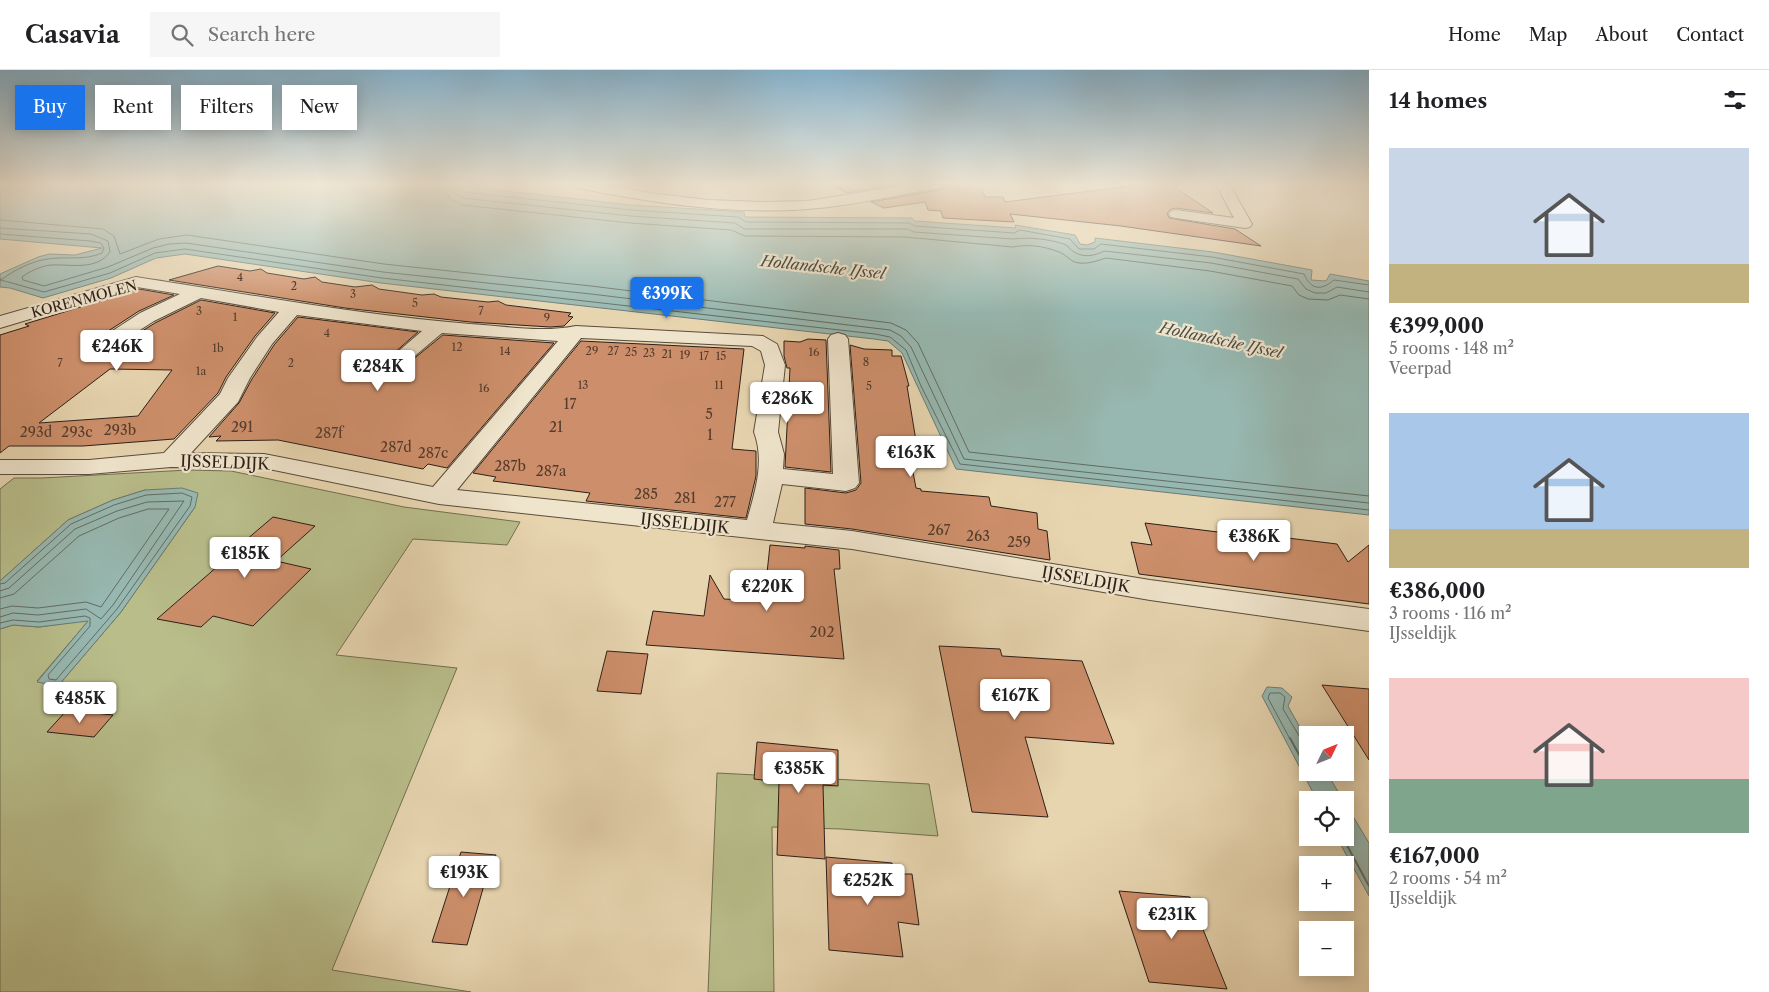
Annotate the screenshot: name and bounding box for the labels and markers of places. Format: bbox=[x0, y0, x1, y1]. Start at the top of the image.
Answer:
pin: €399K bbox=[632, 276, 702, 319]
pin: €246K bbox=[82, 330, 152, 372]
pin: €284K bbox=[343, 350, 413, 392]
pin: €286K bbox=[752, 382, 822, 424]
pin: €163K bbox=[876, 436, 946, 478]
pin: €386K bbox=[1219, 520, 1289, 562]
pin: €185K bbox=[210, 536, 280, 579]
pin: €220K bbox=[732, 570, 802, 612]
pin: €167K bbox=[980, 678, 1050, 721]
pin: €485K bbox=[45, 682, 115, 724]
pin: €385K bbox=[764, 752, 834, 794]
pin: €193K bbox=[429, 856, 499, 898]
pin: €252K bbox=[833, 864, 903, 906]
pin: €231K bbox=[1137, 898, 1207, 940]

